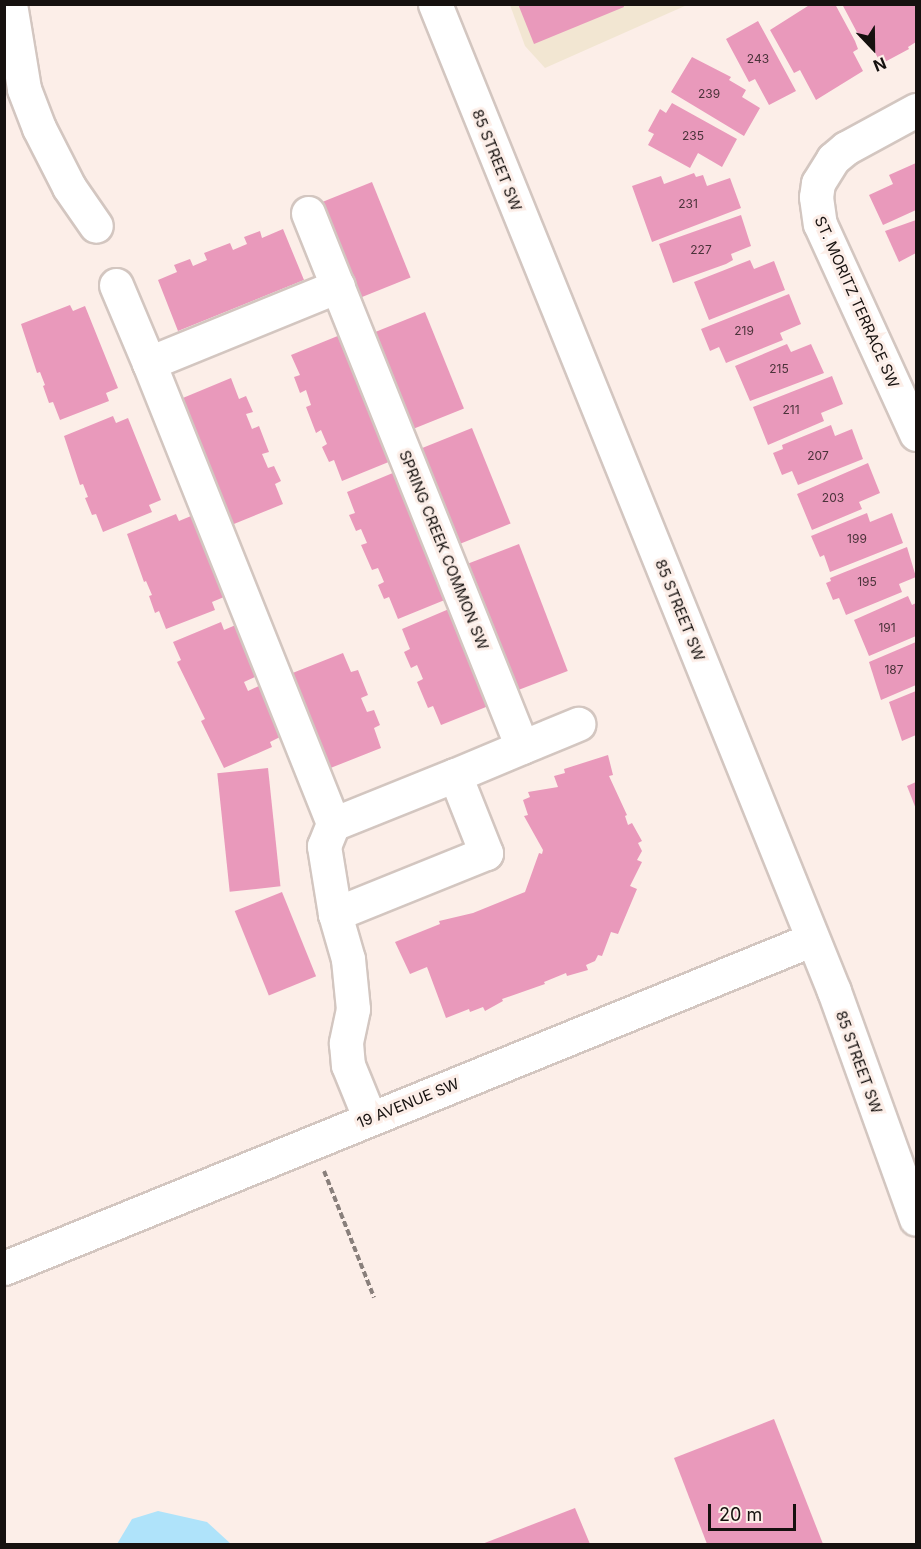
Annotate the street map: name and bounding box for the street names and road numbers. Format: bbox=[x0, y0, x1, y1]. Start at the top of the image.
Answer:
street label: 85 STREET SW bbox=[468, 107, 526, 213]
street label: ST. MORITZ TERRACE SW bbox=[811, 213, 903, 391]
street label: SPRING CREEK COMMON SW bbox=[396, 448, 492, 652]
street label: 85 STREET SW bbox=[651, 557, 709, 663]
street label: 85 STREET SW bbox=[832, 1008, 886, 1116]
street label: 19 AVENUE SW bbox=[354, 1074, 462, 1132]

